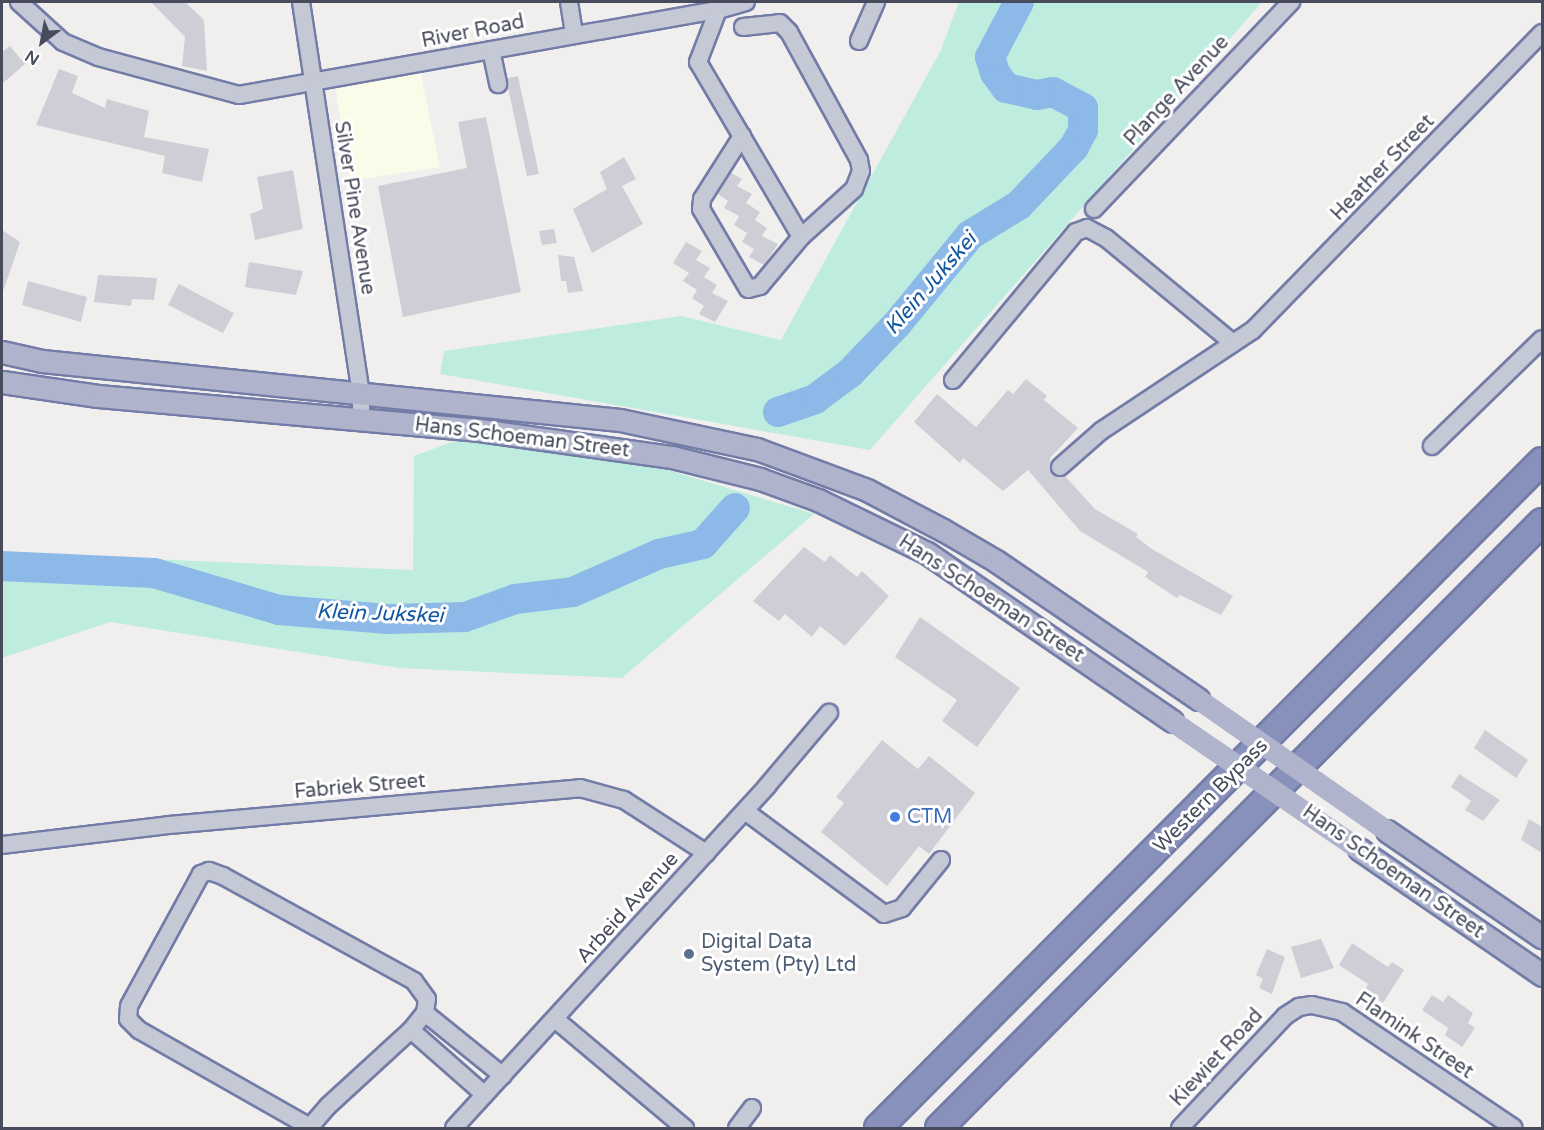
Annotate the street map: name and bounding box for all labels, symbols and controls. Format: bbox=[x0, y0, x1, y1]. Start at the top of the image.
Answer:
street label: River Road bbox=[420, 10, 526, 54]
north arrow bbox=[12, 12, 72, 72]
street label: Plange Avenue bbox=[1120, 31, 1234, 151]
text: N bbox=[22, 45, 43, 69]
street label: Heather Street bbox=[1326, 110, 1440, 226]
street label: Silver Pine Avenue bbox=[328, 120, 380, 296]
water label: Klein Jukskei bbox=[880, 228, 982, 340]
street label: Hans Schoeman Street bbox=[413, 413, 631, 463]
street label: Hans Schoeman Street bbox=[894, 530, 1088, 668]
water label: Klein Jukskei bbox=[316, 599, 444, 629]
street label: Western Bypass bbox=[1149, 734, 1273, 858]
street label: Fabriek Street bbox=[293, 769, 427, 805]
street label: Hans Schoeman Street bbox=[1298, 800, 1488, 944]
place label: CTM bbox=[907, 805, 952, 829]
marker: CTM bbox=[888, 810, 902, 824]
street label: Arbeid Avenue bbox=[572, 848, 684, 968]
place label: Digital Data System (Pty) Ltd bbox=[701, 930, 856, 977]
marker: Digital Data System (Pty) Ltd bbox=[682, 947, 696, 961]
street label: Flamink Street bbox=[1350, 988, 1478, 1084]
street label: Kiewiet Road bbox=[1166, 1004, 1268, 1112]

